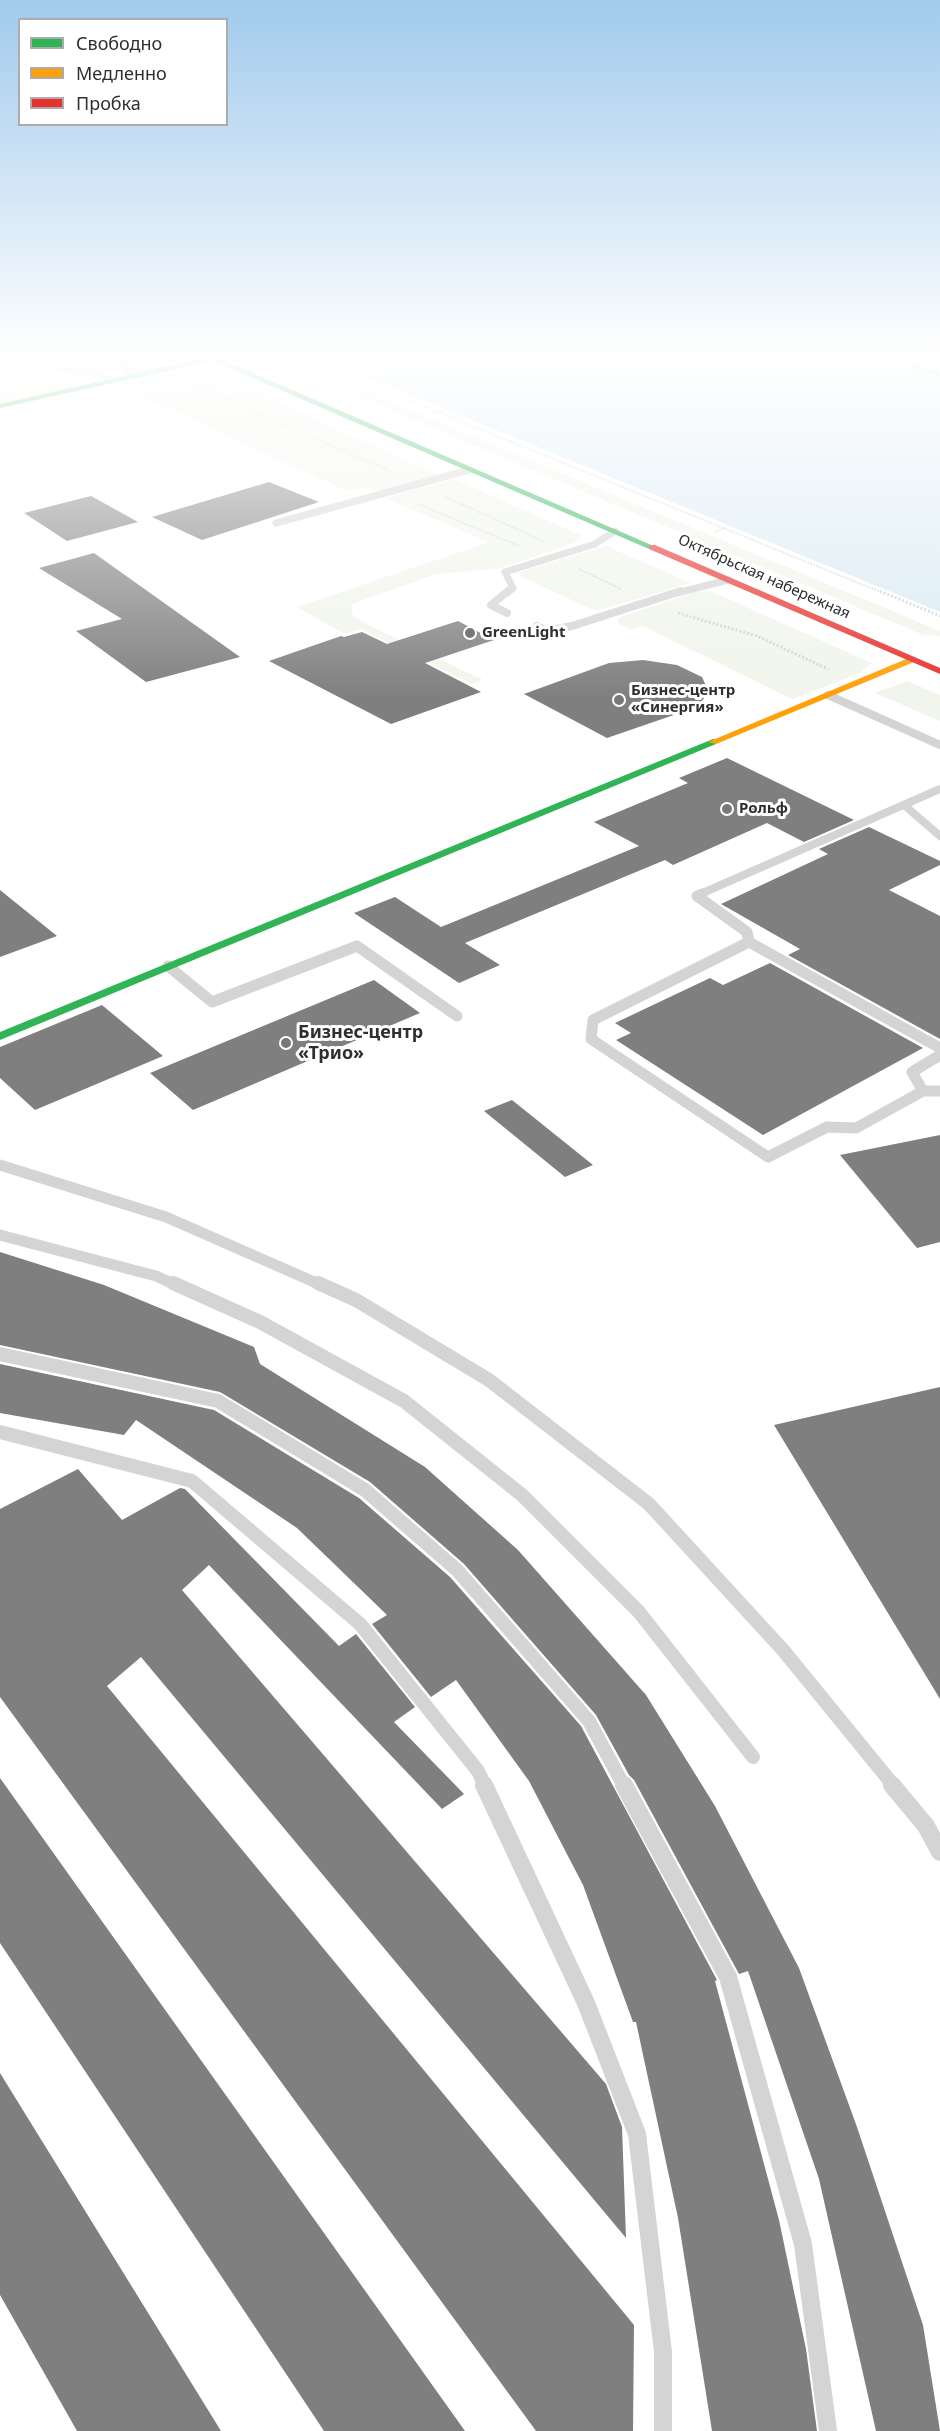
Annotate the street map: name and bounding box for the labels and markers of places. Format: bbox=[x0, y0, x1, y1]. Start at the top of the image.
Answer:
place label: GreenLight bbox=[482, 624, 566, 642]
marker: GreenLight bbox=[463, 626, 477, 640]
place label: Бизнес-центр «Синергия» bbox=[631, 682, 735, 717]
marker: Бизнес-центр «Синергия» bbox=[612, 693, 626, 707]
place label: Рольф bbox=[739, 800, 788, 818]
marker: Рольф bbox=[720, 802, 734, 816]
place label: Бизнес-центр «Трио» bbox=[298, 1022, 423, 1064]
marker: Бизнес-центр «Трио» bbox=[279, 1036, 293, 1050]

